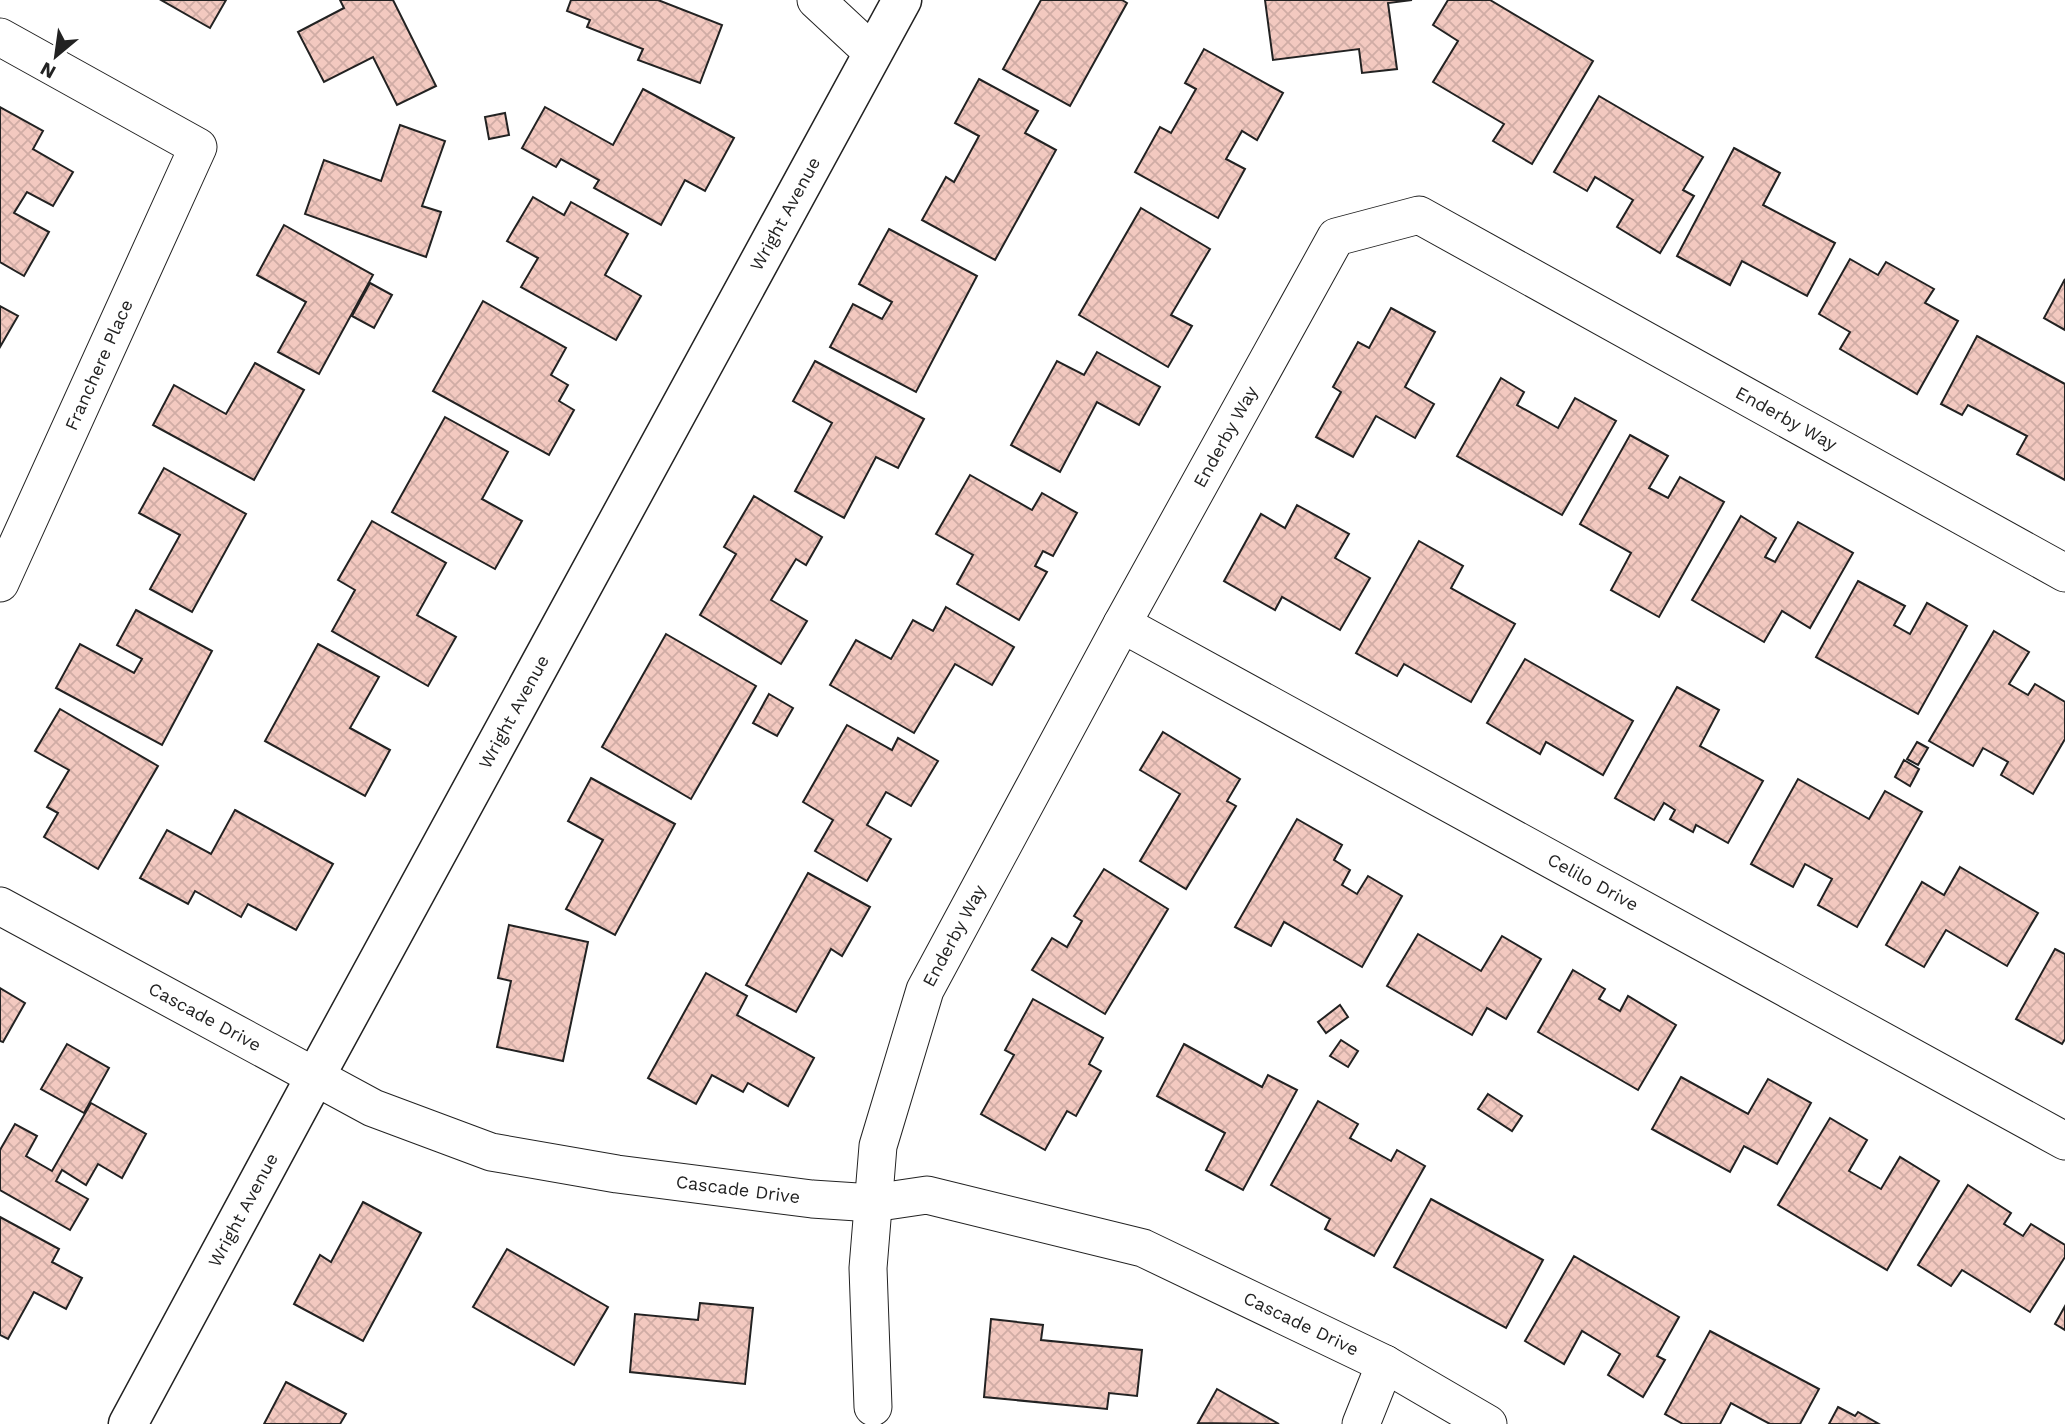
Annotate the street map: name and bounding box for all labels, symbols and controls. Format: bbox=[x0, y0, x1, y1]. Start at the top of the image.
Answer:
north arrow bbox=[21, 21, 91, 91]
text: N bbox=[36, 57, 60, 84]
street label: Wright Avenue bbox=[745, 153, 824, 274]
street label: Franchere Place bbox=[60, 296, 137, 433]
street label: Enderby Way bbox=[1189, 381, 1262, 491]
street label: Enderby Way bbox=[1732, 382, 1842, 455]
street label: Wright Avenue bbox=[474, 651, 553, 772]
street label: Celilo Drive bbox=[1544, 848, 1642, 915]
street label: Enderby Way bbox=[918, 880, 990, 990]
street label: Cascade Drive bbox=[145, 978, 265, 1056]
street label: Wright Avenue bbox=[204, 1149, 282, 1270]
street label: Cascade Drive bbox=[675, 1171, 801, 1207]
street label: Cascade Drive bbox=[1240, 1287, 1362, 1360]

